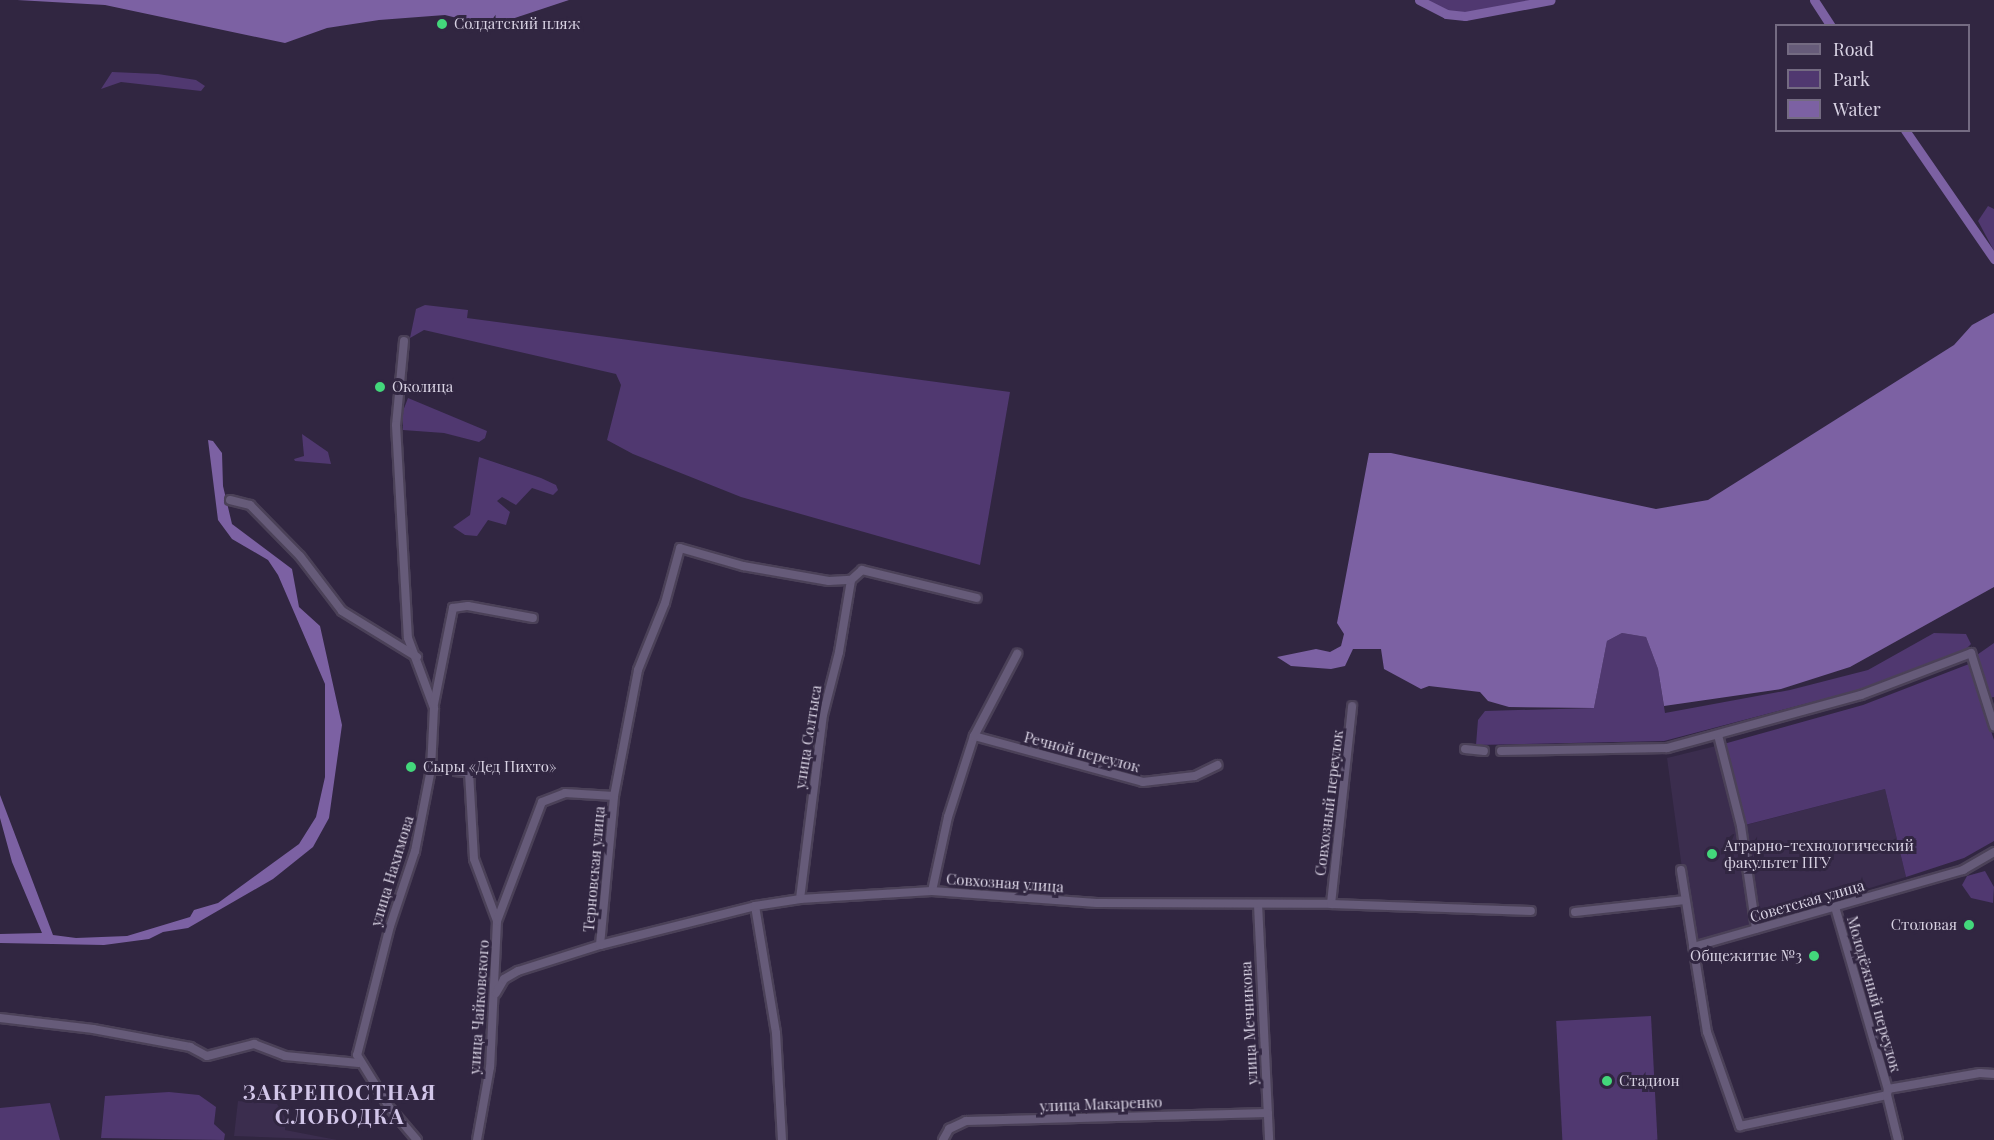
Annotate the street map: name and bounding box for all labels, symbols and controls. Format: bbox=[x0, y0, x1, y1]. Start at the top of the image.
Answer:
place label: Солдатский пляж bbox=[454, 15, 580, 33]
marker: Солдатский пляж bbox=[435, 17, 449, 31]
legend bbox=[1775, 24, 1970, 132]
text: Road bbox=[1833, 37, 1874, 61]
text: Park bbox=[1833, 67, 1870, 91]
text: Water bbox=[1833, 97, 1881, 121]
place label: Околица bbox=[392, 378, 453, 396]
marker: Околица bbox=[373, 380, 387, 394]
street label: улица Солтыса bbox=[791, 684, 825, 790]
street label: Речной переулок bbox=[1022, 728, 1142, 776]
street label: Совхозный переулок bbox=[1311, 729, 1347, 877]
place label: Сыры «Дед Пихто» bbox=[423, 758, 556, 776]
marker: Сыры «Дед Пихто» bbox=[404, 760, 418, 774]
street label: Терновская улица bbox=[580, 805, 608, 933]
street label: улица Нахимова bbox=[367, 814, 417, 928]
place label: Аграрно-технологический факультет ПГУ bbox=[1724, 836, 1914, 871]
marker: Аграрно-технологический факультет ПГУ bbox=[1705, 847, 1719, 861]
street label: Совхозная улица bbox=[946, 870, 1064, 896]
street label: Советская улица bbox=[1748, 876, 1866, 926]
street label: Молодёжный переулок bbox=[1843, 914, 1905, 1074]
place label: Столовая bbox=[1891, 916, 1957, 934]
marker: Столовая bbox=[1962, 918, 1976, 932]
street label: улица Чайковского bbox=[465, 939, 493, 1075]
place label: Общежитие №3 bbox=[1690, 947, 1802, 965]
marker: Общежитие №3 bbox=[1807, 949, 1821, 963]
street label: улица Мечникова bbox=[1237, 961, 1261, 1085]
place label: Стадион bbox=[1619, 1072, 1680, 1090]
marker: Стадион bbox=[1600, 1074, 1614, 1088]
district label: ЗАКРЕПОСТНАЯ СЛОБОДКА bbox=[243, 1078, 437, 1128]
street label: улица Макаренко bbox=[1039, 1093, 1163, 1115]

